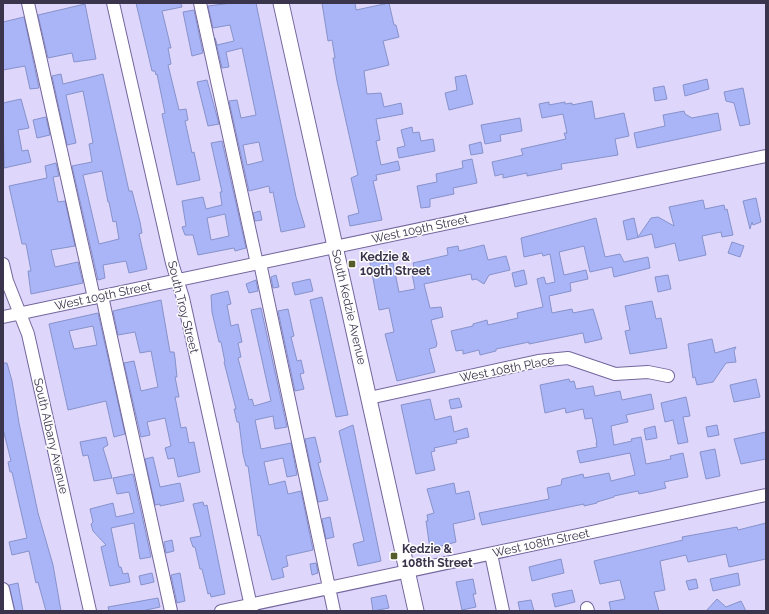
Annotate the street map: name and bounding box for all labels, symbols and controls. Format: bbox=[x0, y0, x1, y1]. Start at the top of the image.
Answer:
street label: West 109th Street bbox=[370, 212, 470, 246]
street label: South Kedzie Avenue bbox=[329, 248, 369, 366]
place label: Kedzie & 109th Street bbox=[360, 250, 431, 278]
street label: South Troy Street bbox=[165, 259, 201, 355]
marker: Kedzie & 109th Street bbox=[347, 259, 357, 269]
street label: West 109th Street bbox=[53, 279, 153, 313]
street label: West 108th Place bbox=[458, 353, 556, 385]
street label: South Albany Avenue bbox=[31, 377, 71, 495]
street label: West 108th Street bbox=[491, 526, 591, 560]
place label: Kedzie & 108th Street bbox=[402, 542, 473, 570]
marker: Kedzie & 108th Street bbox=[389, 551, 399, 561]

